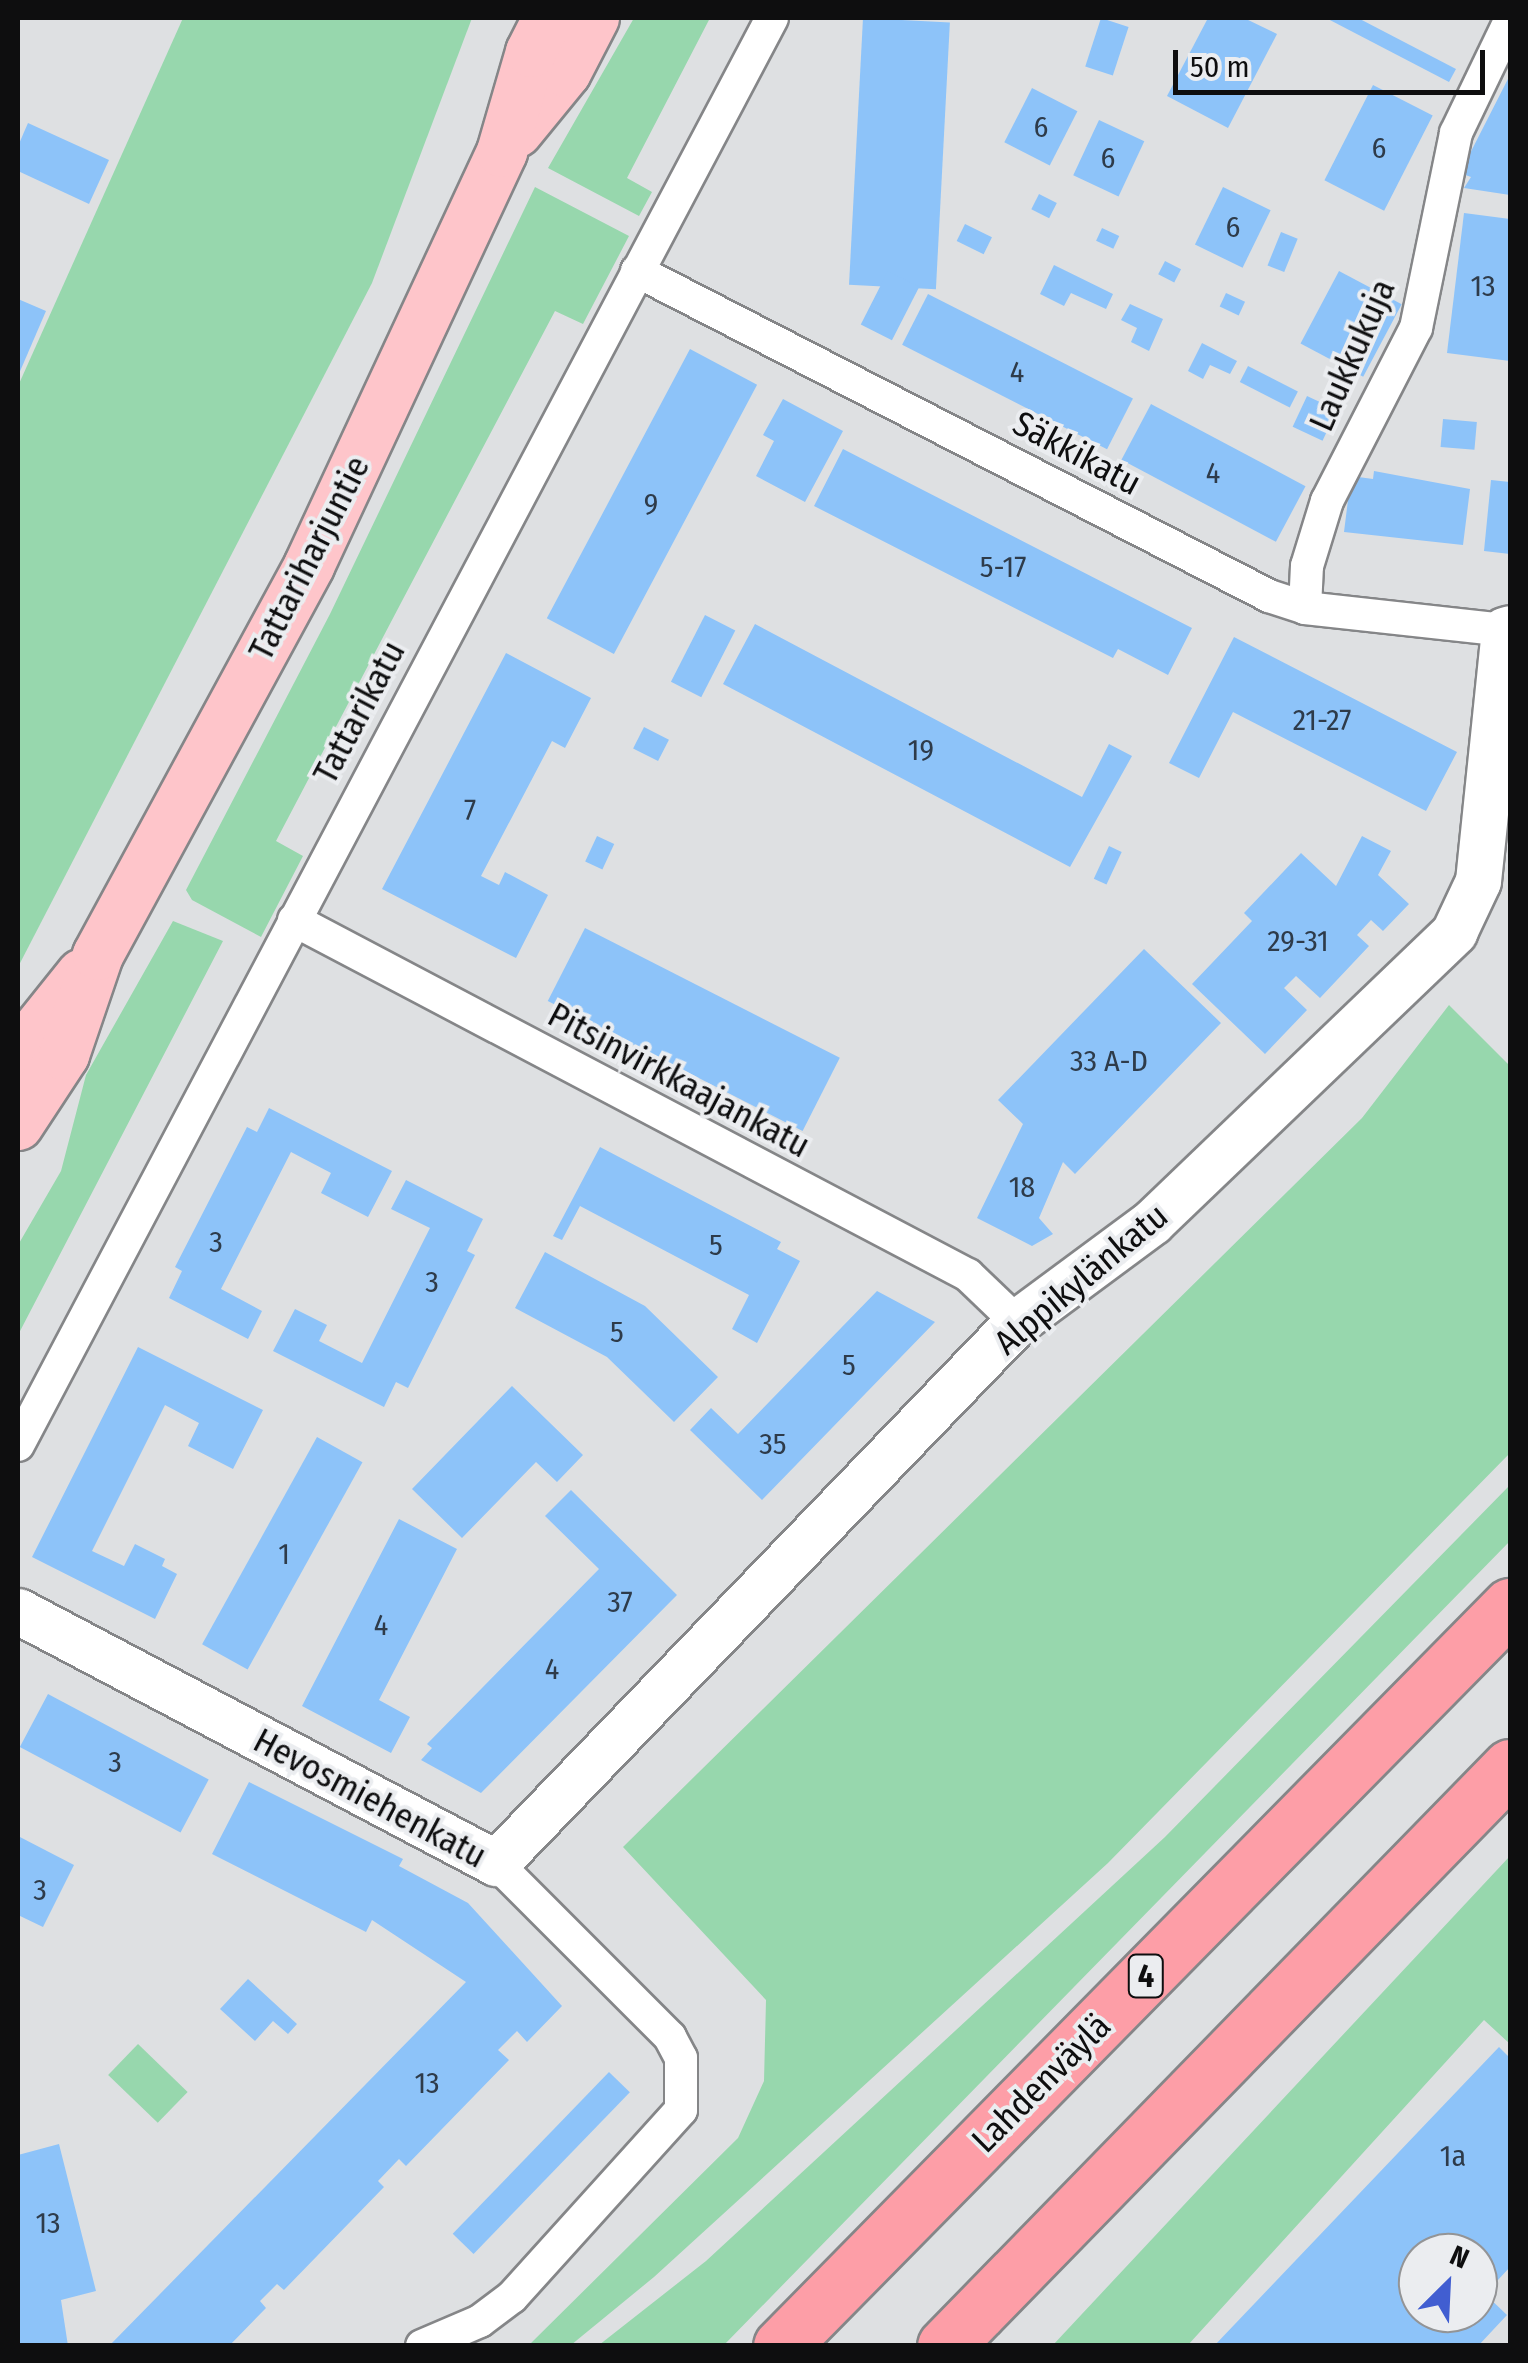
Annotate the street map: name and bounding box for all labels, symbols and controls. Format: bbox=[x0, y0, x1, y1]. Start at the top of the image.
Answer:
scale bar bbox=[1178, 30, 1490, 92]
text: 50 m bbox=[1190, 49, 1250, 85]
house number: 6 bbox=[1034, 109, 1048, 145]
house number: 6 bbox=[1372, 130, 1386, 166]
house number: 6 bbox=[1101, 140, 1115, 176]
house number: 6 bbox=[1226, 209, 1240, 245]
house number: 13 bbox=[1470, 268, 1496, 304]
street label: Laukkukuja bbox=[1300, 273, 1404, 437]
house number: 4 bbox=[1010, 354, 1024, 390]
street label: Säkkikatu bbox=[1006, 402, 1148, 504]
street label: Tattariharjuntie bbox=[240, 449, 378, 667]
house number: 4 bbox=[1206, 455, 1220, 491]
house number: 9 bbox=[644, 486, 658, 522]
house number: 5-17 bbox=[980, 549, 1026, 585]
street label: Tattarikatu bbox=[304, 634, 414, 790]
house number: 21-27 bbox=[1293, 702, 1351, 738]
house number: 19 bbox=[908, 732, 934, 768]
house number: 7 bbox=[464, 792, 476, 828]
house number: 29-31 bbox=[1267, 923, 1329, 959]
street label: Pitsinvirkkaajankatu bbox=[541, 993, 817, 1167]
house number: 33 A-D bbox=[1070, 1043, 1148, 1079]
house number: 18 bbox=[1009, 1169, 1035, 1205]
street label: Alppikylänkatu bbox=[986, 1194, 1176, 1364]
house number: 3 bbox=[209, 1224, 223, 1260]
house number: 5 bbox=[709, 1227, 723, 1263]
house number: 3 bbox=[425, 1264, 439, 1300]
house number: 5 bbox=[610, 1314, 624, 1350]
house number: 5 bbox=[842, 1347, 856, 1383]
house number: 35 bbox=[759, 1426, 787, 1462]
house number: 1 bbox=[278, 1536, 290, 1572]
house number: 37 bbox=[607, 1584, 633, 1620]
house number: 4 bbox=[374, 1607, 388, 1643]
house number: 4 bbox=[545, 1651, 559, 1687]
street label: Hevosmiehenkatu bbox=[247, 1719, 493, 1877]
house number: 3 bbox=[108, 1744, 122, 1780]
house number: 3 bbox=[33, 1872, 47, 1908]
road number: 4 bbox=[1126, 1949, 1166, 2003]
street label: Lahdenväylä bbox=[963, 2005, 1119, 2161]
house number: 13 bbox=[414, 2065, 440, 2101]
house number: 1a bbox=[1440, 2138, 1466, 2174]
house number: 13 bbox=[35, 2205, 61, 2241]
north arrow bbox=[1398, 2233, 1498, 2333]
text: N bbox=[1445, 2238, 1474, 2275]

